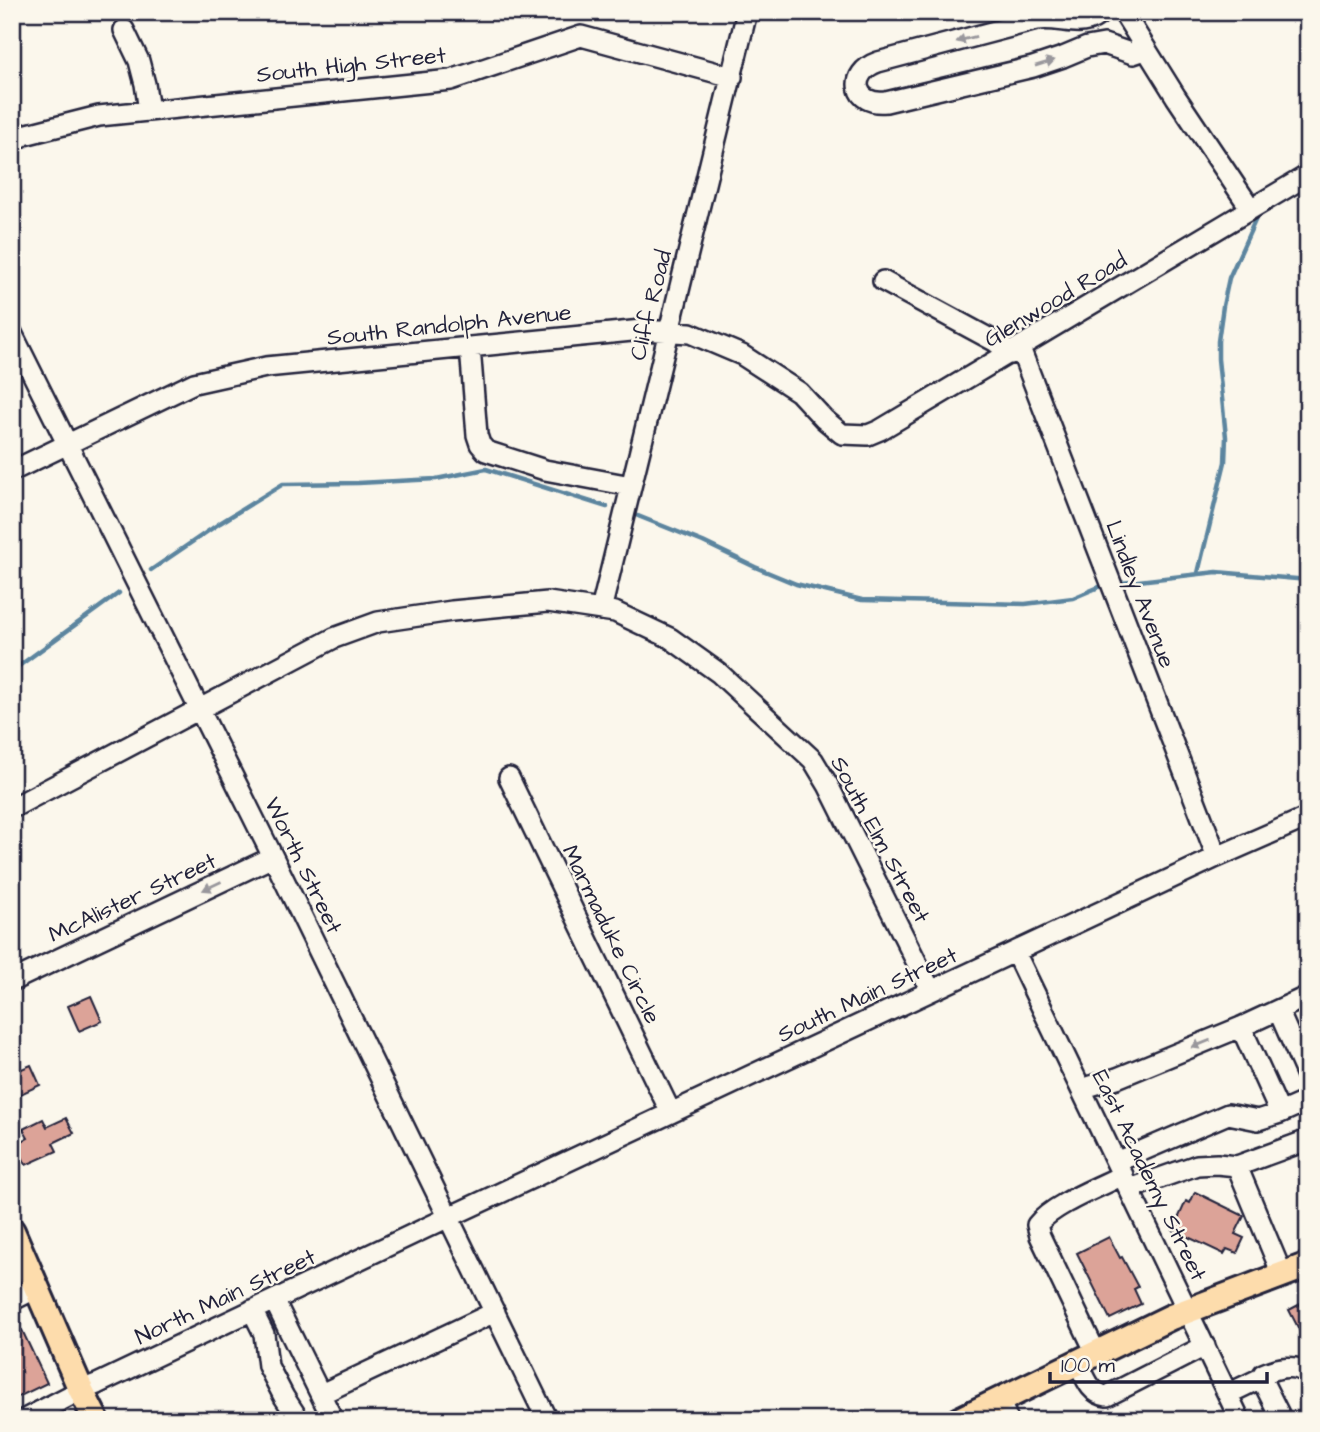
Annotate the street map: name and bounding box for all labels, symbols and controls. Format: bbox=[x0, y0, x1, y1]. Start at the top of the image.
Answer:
one-way arrow bbox=[955, 34, 977, 45]
street label: South High Street bbox=[255, 39, 448, 92]
one-way arrow bbox=[1034, 58, 1055, 68]
street label: Glenwood Road bbox=[978, 244, 1133, 355]
street label: Cliff Road bbox=[622, 246, 680, 364]
street label: South Randolph Avenue bbox=[325, 296, 573, 354]
street label: Lindley Avenue bbox=[1096, 516, 1183, 673]
street label: South Elm Street bbox=[823, 750, 938, 929]
street label: Worth Street bbox=[256, 792, 350, 940]
street label: Marmaduke Circle bbox=[554, 840, 668, 1029]
street label: McAlister Street bbox=[43, 845, 222, 951]
one-way arrow bbox=[202, 880, 222, 892]
street label: South Main Street bbox=[772, 939, 963, 1051]
one-way arrow bbox=[1190, 1038, 1211, 1049]
street label: East Academy Street bbox=[1083, 1064, 1214, 1287]
street label: North Main Street bbox=[130, 1241, 322, 1353]
scale bar bbox=[1050, 1341, 1268, 1385]
text: 100 m bbox=[1061, 1351, 1116, 1380]

